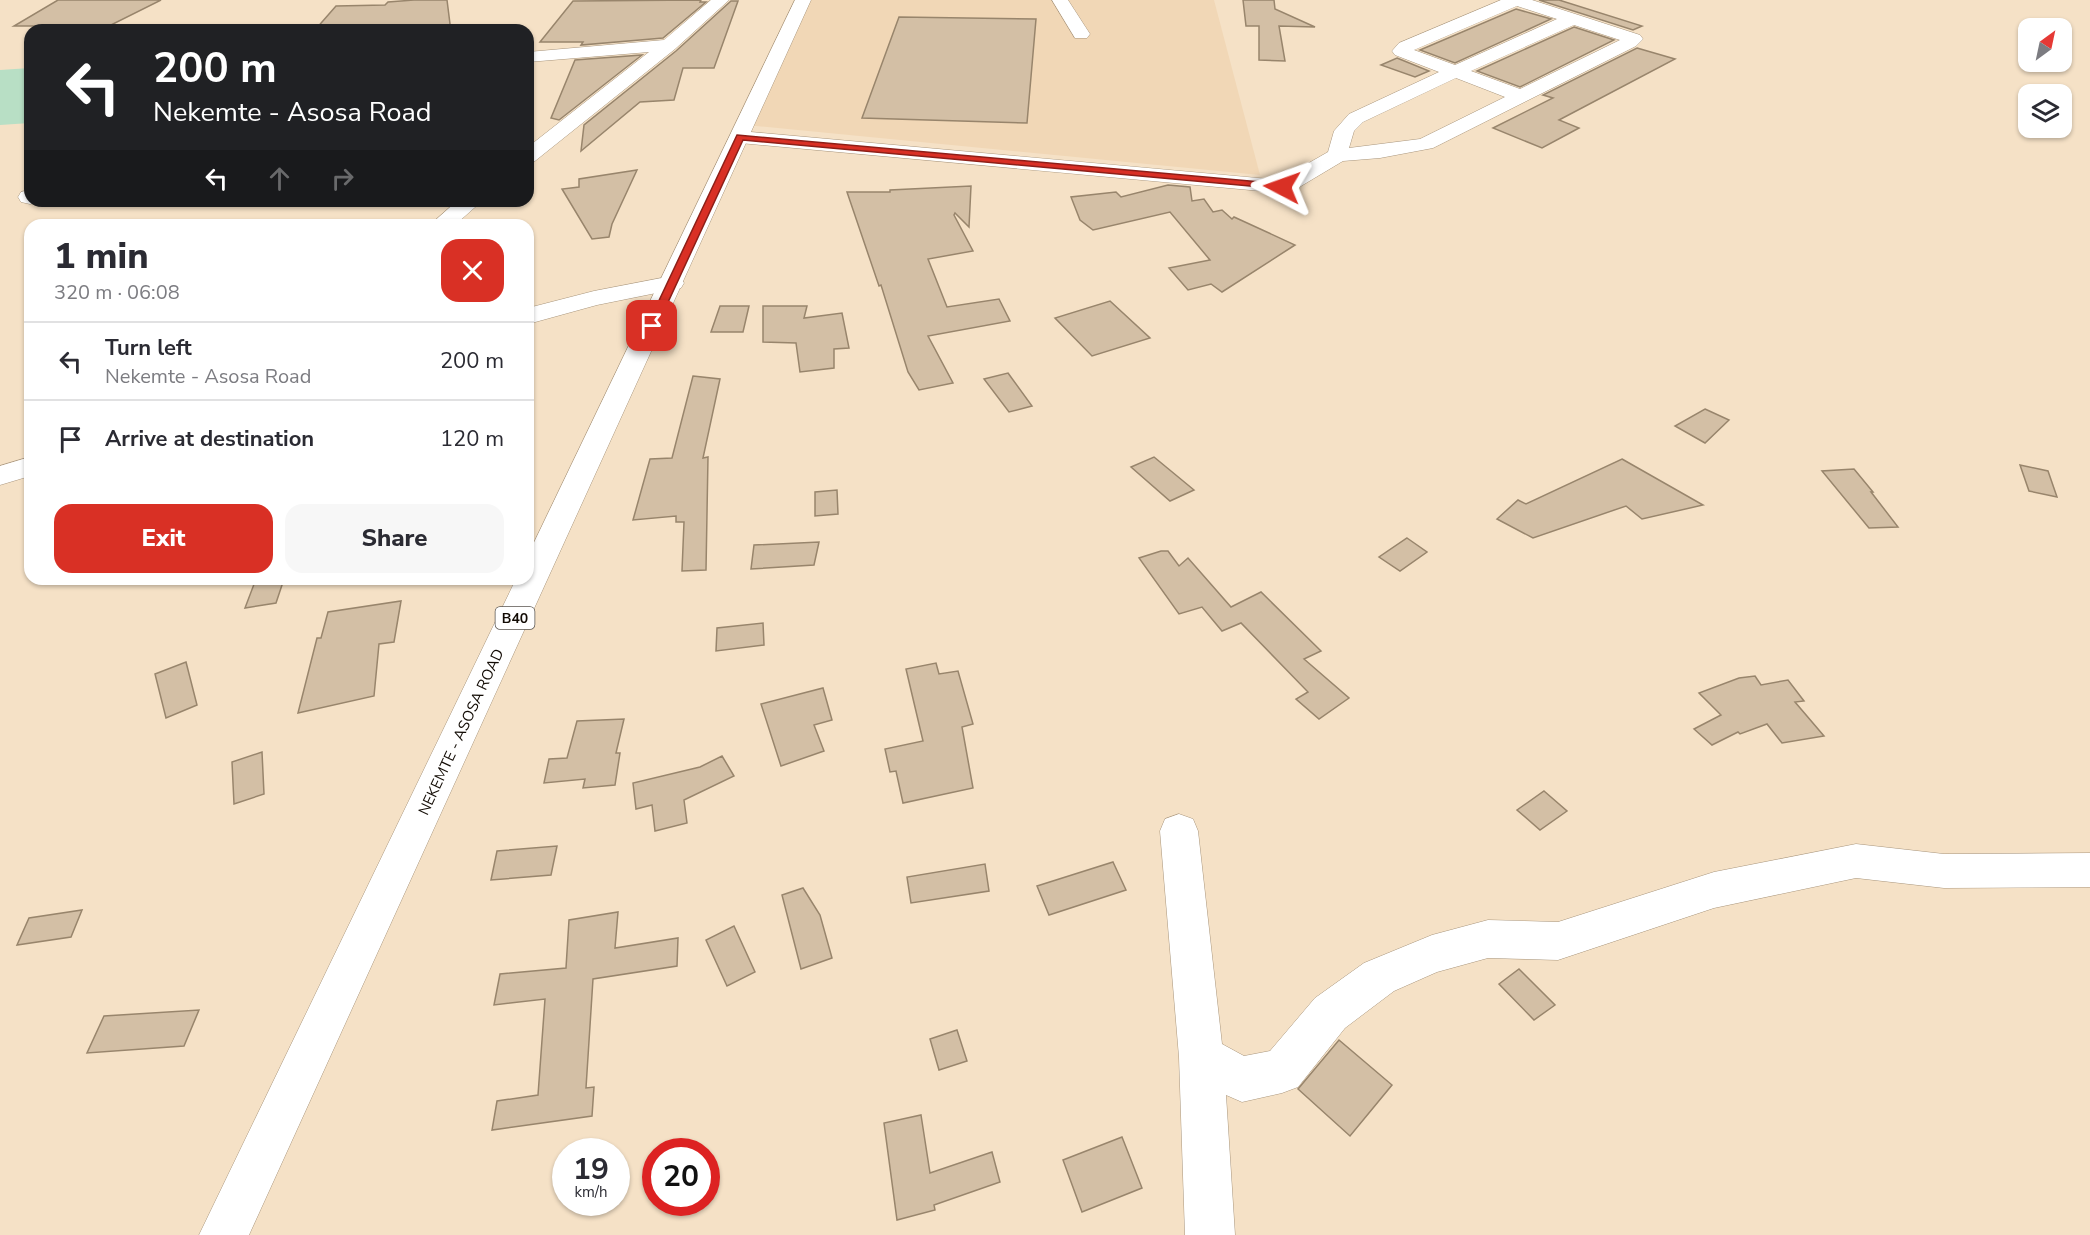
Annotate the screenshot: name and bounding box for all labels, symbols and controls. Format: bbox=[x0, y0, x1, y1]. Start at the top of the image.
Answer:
north arrow bbox=[2018, 18, 2072, 72]
map controls bbox=[2018, 18, 2072, 138]
text: 200 m bbox=[153, 40, 277, 97]
icon: left bbox=[54, 48, 132, 126]
button: layers bbox=[2018, 84, 2072, 138]
text: Nekemte - Asosa Road bbox=[153, 94, 432, 131]
position arrow bbox=[1250, 155, 1314, 219]
icon: left bbox=[200, 162, 233, 195]
icon: ahead bbox=[263, 162, 296, 195]
icon: right bbox=[326, 162, 359, 195]
text: 1 min bbox=[54, 232, 149, 281]
button: close bbox=[441, 239, 504, 302]
text: 320 m · 06:08 bbox=[54, 279, 180, 306]
pin bbox=[626, 300, 677, 351]
icon: arrive bbox=[635, 309, 668, 342]
text: Turn left bbox=[105, 333, 192, 363]
icon: left bbox=[54, 345, 87, 378]
text: 200 m bbox=[440, 346, 504, 376]
text: Nekemte - Asosa Road bbox=[105, 363, 311, 390]
icon: arrive bbox=[54, 423, 87, 456]
text: Arrive at destination bbox=[105, 424, 314, 454]
text: 120 m bbox=[440, 424, 504, 454]
button: Exit bbox=[54, 504, 273, 573]
button: Share bbox=[285, 504, 504, 573]
road number: B40 bbox=[496, 607, 534, 629]
street label: NEKEMTE - ASOSA ROAD bbox=[414, 646, 508, 818]
speed limit sign: 20 bbox=[642, 1138, 720, 1216]
text: 19 bbox=[573, 1149, 609, 1190]
text: km/h bbox=[574, 1182, 608, 1202]

